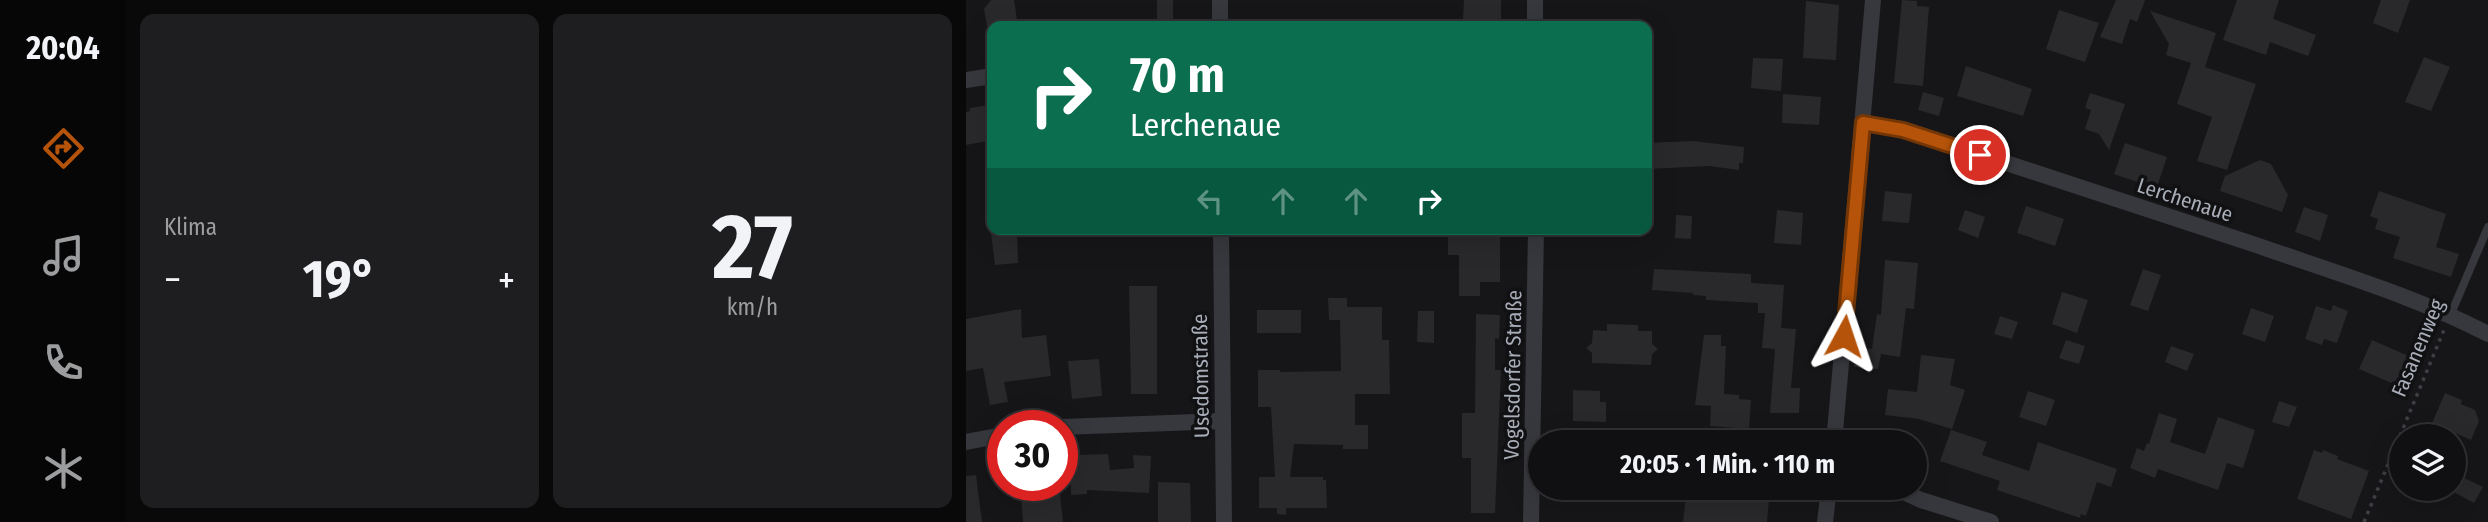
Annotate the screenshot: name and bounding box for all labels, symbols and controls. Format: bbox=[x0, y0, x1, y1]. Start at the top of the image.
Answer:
text: 20:04 bbox=[26, 29, 100, 67]
text: 70 m bbox=[1130, 46, 1225, 105]
icon: right bbox=[1015, 49, 1106, 140]
text: Lerchenaue bbox=[1130, 106, 1281, 144]
icon: directions bbox=[39, 124, 88, 173]
pin bbox=[1950, 125, 2010, 185]
icon: arrive bbox=[1961, 136, 1999, 174]
street label: Lerchenaue bbox=[2134, 172, 2236, 228]
icon: left bbox=[1191, 182, 1229, 220]
icon: ahead bbox=[1264, 182, 1302, 220]
icon: ahead bbox=[1337, 182, 1375, 220]
icon: right bbox=[1410, 182, 1448, 220]
text: 27 bbox=[712, 193, 793, 302]
text: Klima bbox=[164, 213, 217, 241]
icon: music bbox=[39, 231, 88, 280]
text: 19° bbox=[303, 248, 376, 311]
text: − bbox=[164, 257, 181, 303]
text: + bbox=[498, 257, 515, 303]
street label: Vogelsdorfer Straße bbox=[1499, 290, 1527, 460]
text: km/h bbox=[727, 293, 778, 321]
street label: Fasanenweg bbox=[2386, 295, 2450, 401]
position arrow bbox=[1807, 299, 1881, 373]
street label: Usedomstraße bbox=[1187, 314, 1215, 438]
icon: phone bbox=[39, 338, 88, 387]
speed limit sign: 30 bbox=[987, 410, 1078, 501]
map controls bbox=[2389, 424, 2466, 501]
button: layers bbox=[2389, 424, 2466, 501]
icon: climate bbox=[39, 444, 88, 493]
text: 20:05 · 1 Min. · 110 m bbox=[1620, 449, 1835, 480]

